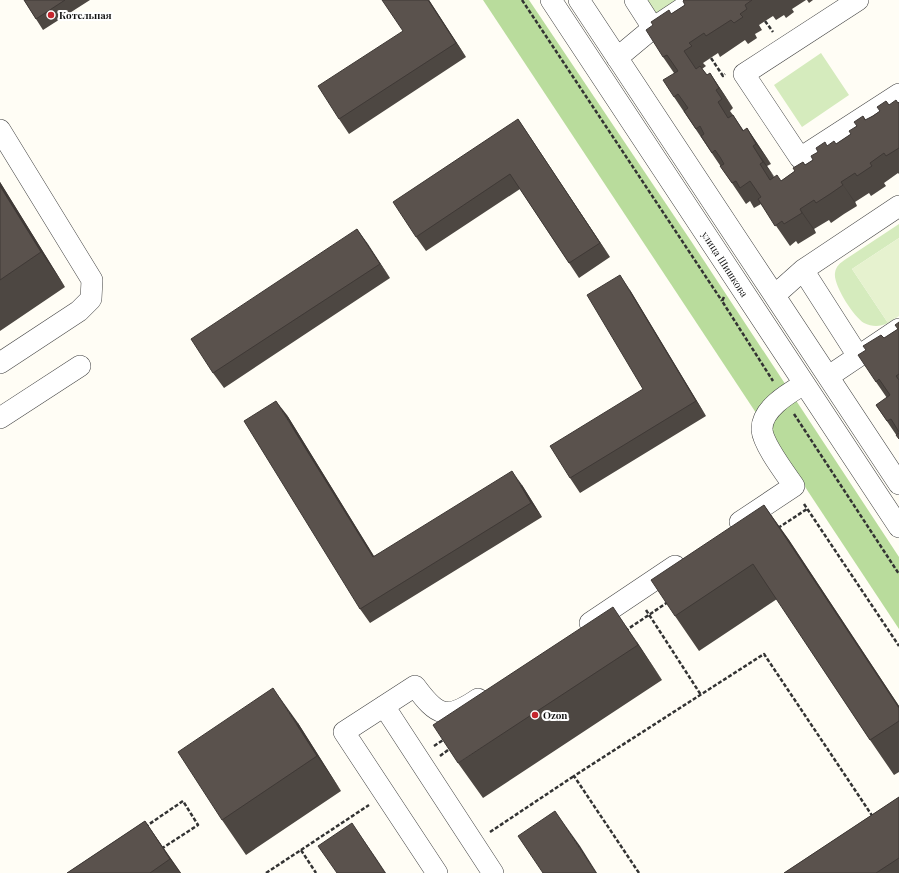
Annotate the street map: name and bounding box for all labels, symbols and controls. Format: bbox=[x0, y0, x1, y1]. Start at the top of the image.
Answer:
place label: Котельная bbox=[59, 8, 112, 22]
marker: Котельная bbox=[46, 10, 56, 20]
street label: улица Шишкова bbox=[698, 228, 752, 300]
place label: Ozon bbox=[543, 708, 568, 722]
marker: Ozon bbox=[530, 710, 540, 720]

